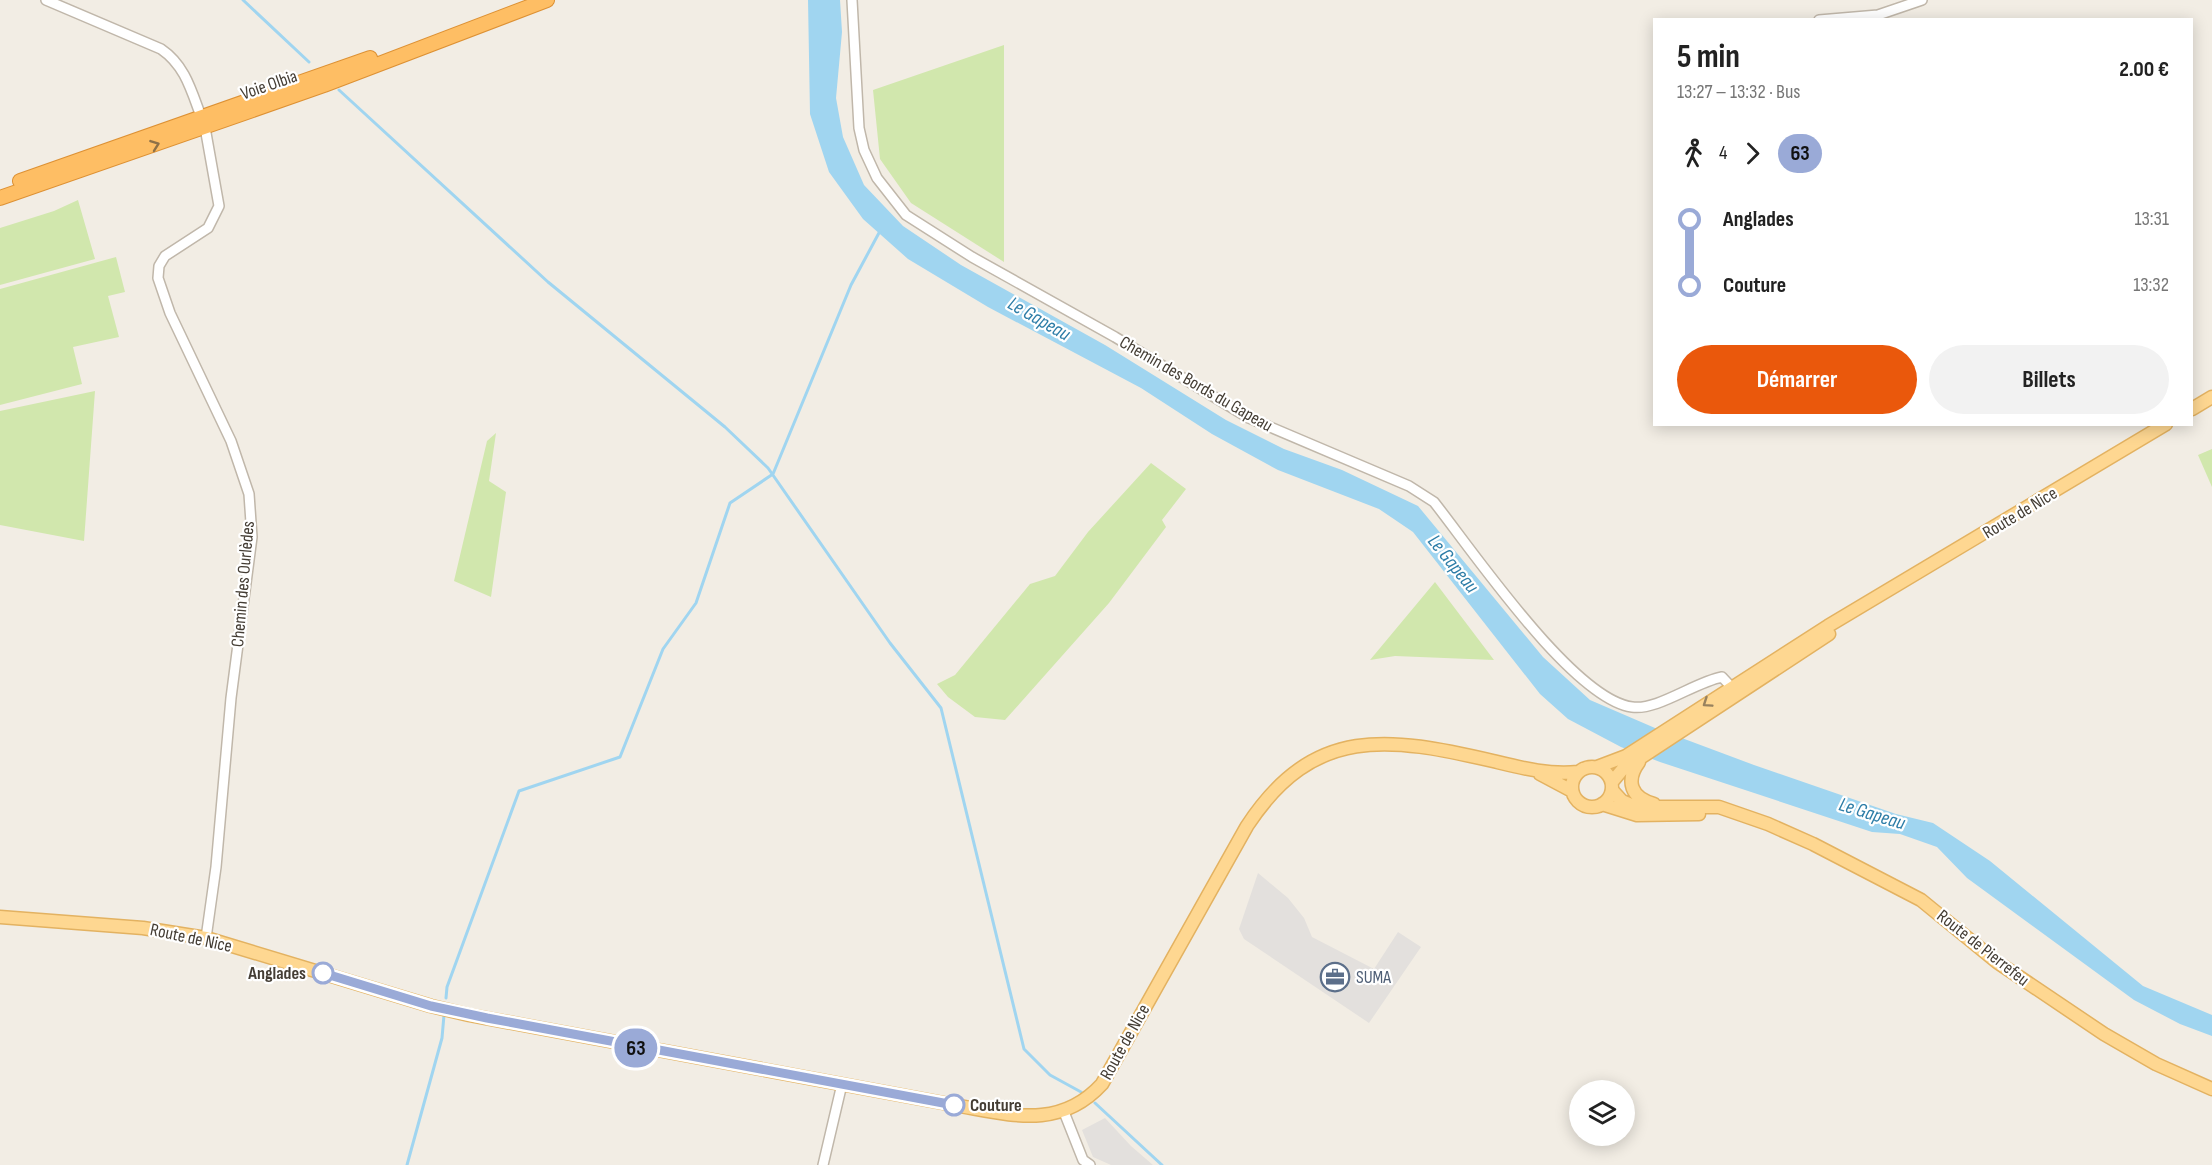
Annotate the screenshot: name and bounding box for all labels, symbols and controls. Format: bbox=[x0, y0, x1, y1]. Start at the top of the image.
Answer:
text: 5 min bbox=[1677, 37, 1740, 77]
text: 2.00 € bbox=[2119, 56, 2169, 83]
street label: Voie Olbia bbox=[238, 66, 300, 104]
text: 13:27 – 13:32 · Bus bbox=[1677, 80, 1801, 104]
icon: walk bbox=[1677, 137, 1710, 170]
icon: forward bbox=[1736, 137, 1769, 170]
one-way arrow bbox=[149, 139, 160, 152]
text: 4 bbox=[1719, 141, 1727, 165]
text: 63 bbox=[1790, 141, 1810, 166]
text: Anglades bbox=[1723, 206, 1794, 233]
text: 13:31 bbox=[2134, 207, 2169, 231]
text: Couture bbox=[1723, 272, 1786, 299]
text: 13:32 bbox=[2133, 273, 2169, 297]
water label: Le Gapeau bbox=[1004, 292, 1075, 347]
street label: Chemin des Bords du Gapeau bbox=[1116, 332, 1276, 436]
button: Démarrer bbox=[1677, 345, 1917, 414]
button: Billets bbox=[1929, 345, 2169, 414]
street label: Route de Nice bbox=[1979, 483, 2061, 543]
street label: Chemin des Ourlèdes bbox=[227, 520, 259, 648]
water label: Le Gapeau bbox=[1422, 530, 1484, 599]
one-way arrow bbox=[1702, 696, 1713, 707]
water label: Le Gapeau bbox=[1836, 793, 1909, 836]
street label: Route de Pierrefeu bbox=[1933, 906, 2033, 990]
street label: Route de Nice bbox=[148, 919, 234, 957]
office icon: SUMA bbox=[1319, 961, 1351, 993]
marker: Anglades bbox=[312, 962, 334, 984]
place label: Anglades bbox=[247, 963, 306, 984]
place label: SUMA bbox=[1356, 967, 1391, 988]
street label: Route de Nice bbox=[1096, 1001, 1154, 1083]
line badge: 63 bbox=[609, 1028, 663, 1068]
text: 63 bbox=[626, 1036, 646, 1061]
map controls bbox=[1569, 1080, 1635, 1146]
button: layers bbox=[1569, 1080, 1635, 1146]
marker: Couture bbox=[943, 1094, 965, 1116]
place label: Couture bbox=[970, 1095, 1022, 1116]

